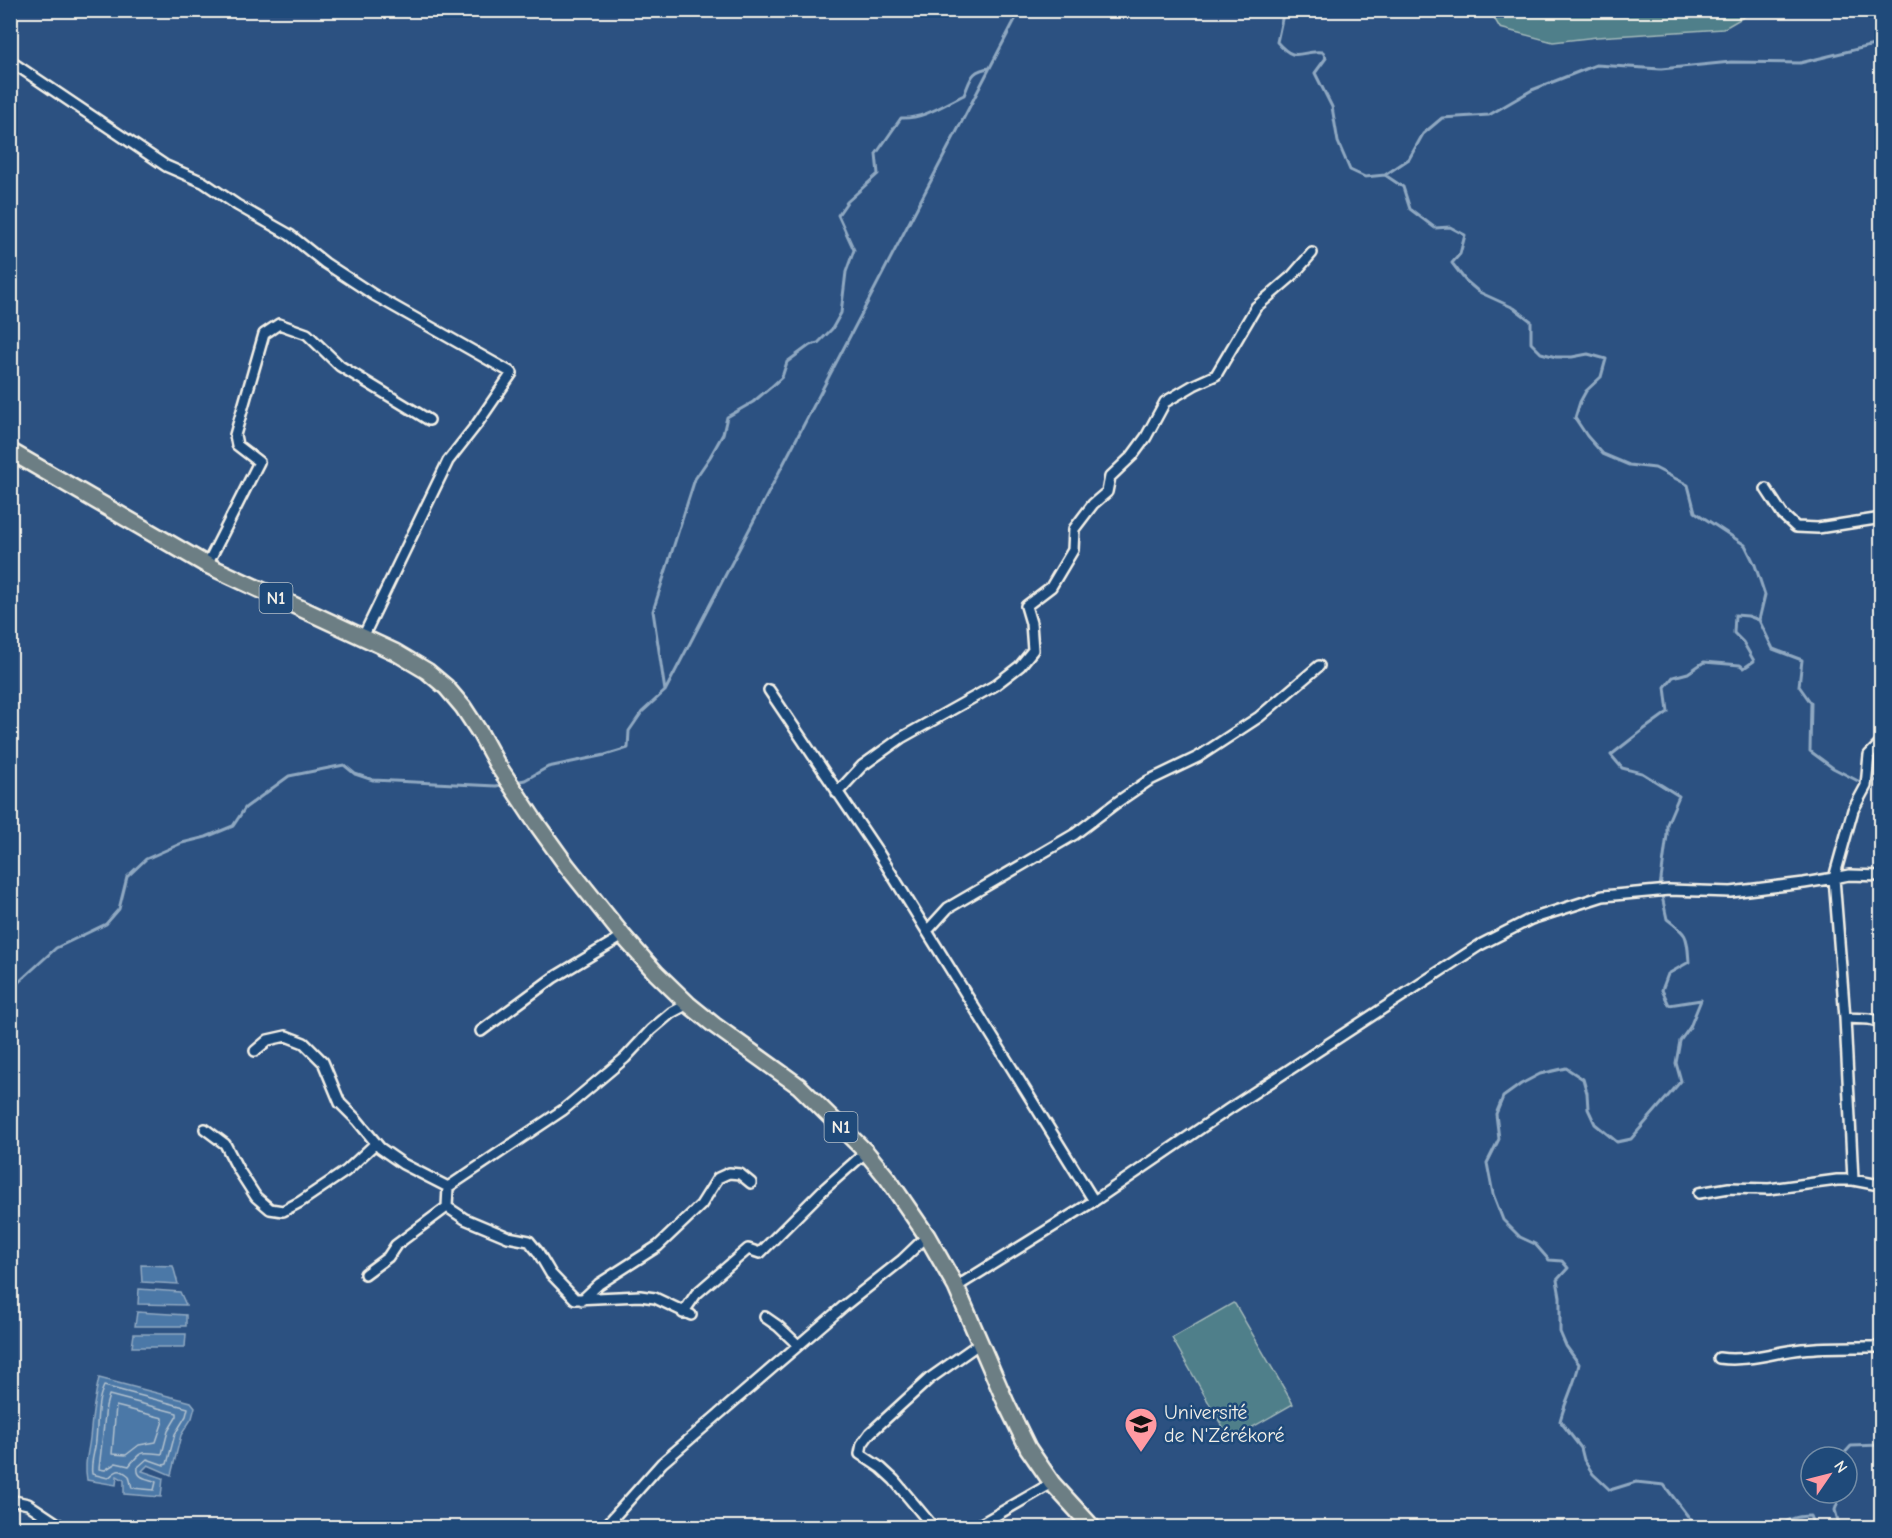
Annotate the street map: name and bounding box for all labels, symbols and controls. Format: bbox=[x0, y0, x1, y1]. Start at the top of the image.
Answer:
road number: N1 bbox=[260, 583, 292, 613]
road number: N1 bbox=[824, 1112, 858, 1142]
place label: Université de N'Zérékoré bbox=[1164, 1401, 1285, 1447]
school or university icon: Université de N'Zérékoré bbox=[1123, 1406, 1159, 1453]
north arrow bbox=[1799, 1445, 1859, 1505]
text: N bbox=[1830, 1458, 1851, 1476]

